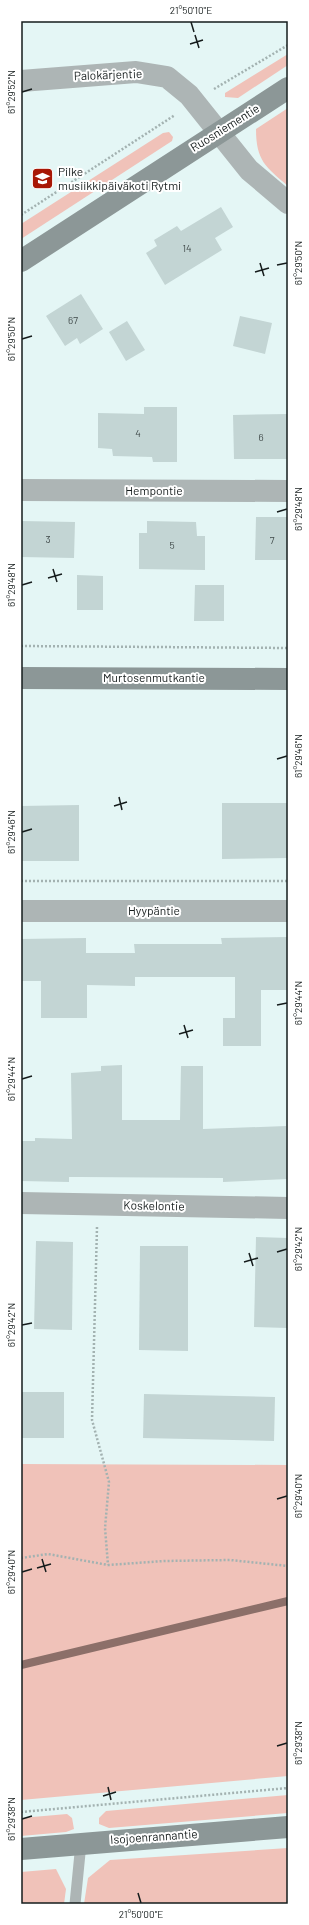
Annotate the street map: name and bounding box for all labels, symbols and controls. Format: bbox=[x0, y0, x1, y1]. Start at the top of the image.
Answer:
text: 21°50'10"E bbox=[170, 4, 212, 16]
street label: Palokärjentie bbox=[73, 66, 142, 82]
text: 61°29'52"N bbox=[5, 70, 17, 114]
street label: Ruosniementie bbox=[187, 100, 261, 154]
place label: Pilke musiikkipäiväkoti Rytmi bbox=[58, 164, 181, 192]
school or university icon: Pilke musiikkipäiväkoti Rytmi bbox=[30, 166, 56, 192]
text: 61°29'50"N bbox=[292, 241, 304, 285]
house number: 14 bbox=[182, 242, 192, 254]
house number: 67 bbox=[68, 314, 78, 326]
text: 61°29'50"N bbox=[5, 317, 17, 361]
house number: 4 bbox=[135, 427, 141, 439]
house number: 6 bbox=[258, 431, 264, 443]
street label: Hempontie bbox=[125, 483, 183, 497]
text: 61°29'48"N bbox=[292, 487, 304, 531]
house number: 3 bbox=[45, 533, 51, 545]
house number: 7 bbox=[270, 534, 275, 546]
house number: 5 bbox=[169, 539, 175, 551]
text: 61°29'48"N bbox=[5, 563, 17, 607]
street label: Murtosenmutkantie bbox=[103, 670, 205, 684]
text: 61°29'46"N bbox=[292, 734, 304, 778]
text: 61°29'46"N bbox=[5, 810, 17, 854]
street label: Hyypäntie bbox=[128, 903, 180, 917]
text: 61°29'44"N bbox=[292, 981, 304, 1025]
text: 61°29'44"N bbox=[5, 1057, 17, 1101]
street label: Koskelontie bbox=[123, 1197, 185, 1213]
text: 61°29'42"N bbox=[292, 1227, 304, 1271]
text: 61°29'42"N bbox=[5, 1303, 17, 1347]
text: 61°29'40"N bbox=[292, 1474, 304, 1518]
text: 61°29'40"N bbox=[5, 1550, 17, 1594]
text: 61°29'38"N bbox=[292, 1721, 304, 1765]
text: 61°29'38"N bbox=[5, 1797, 17, 1841]
street label: Isojoenrannantie bbox=[110, 1826, 198, 1846]
text: 21°50'00"E bbox=[119, 1908, 163, 1920]

